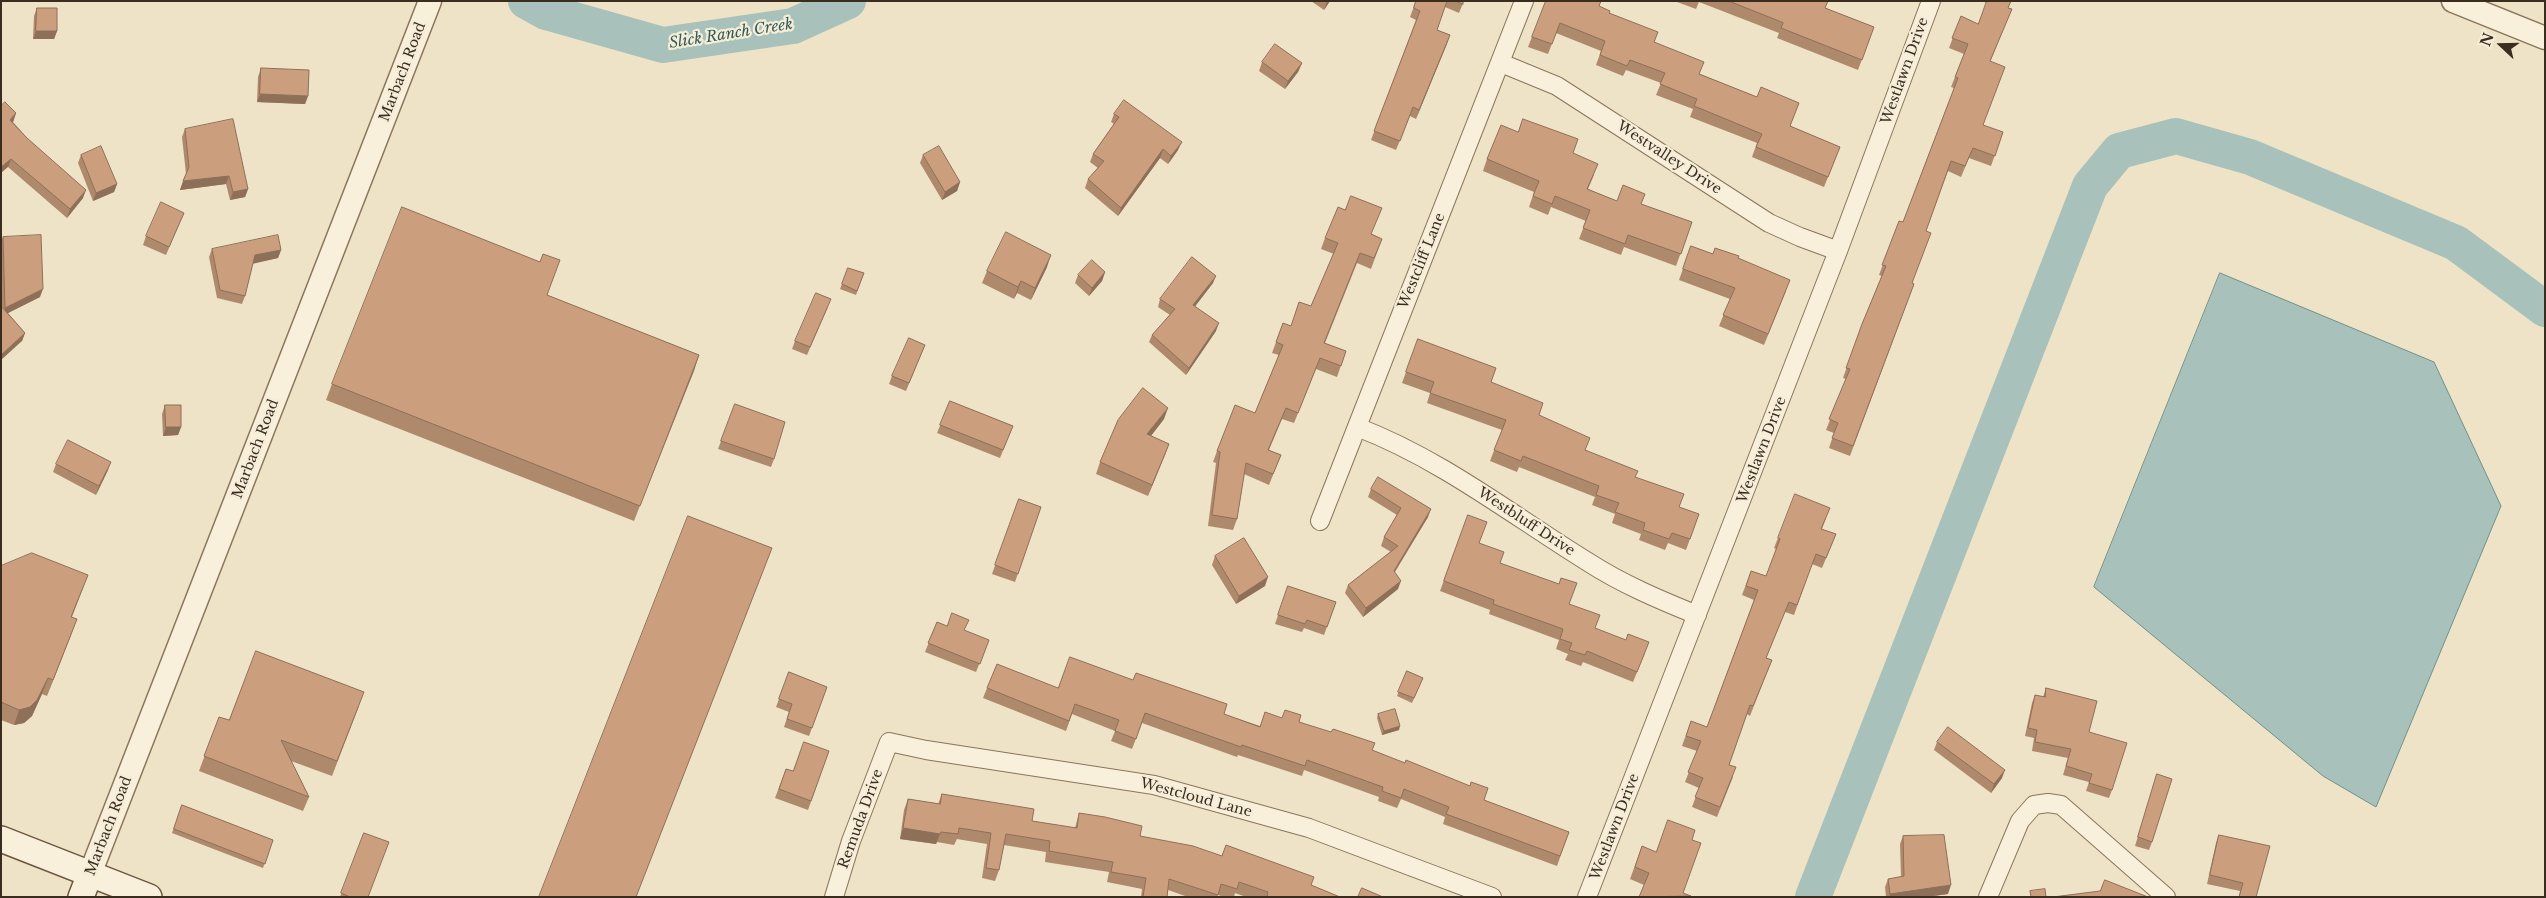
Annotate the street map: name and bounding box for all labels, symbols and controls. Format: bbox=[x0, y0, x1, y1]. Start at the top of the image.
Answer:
water label: Slick Ranch Creek bbox=[668, 15, 794, 53]
street label: Westlawn Drive bbox=[1878, 15, 1932, 127]
street label: Marbach Road bbox=[376, 20, 430, 124]
north arrow bbox=[2476, 20, 2526, 70]
text: N bbox=[2476, 30, 2498, 49]
street label: Westvalley Drive bbox=[1614, 118, 1724, 198]
street label: Westcliff Lane bbox=[1395, 211, 1449, 311]
street label: Westlawn Drive bbox=[1734, 394, 1790, 506]
street label: Marbach Road bbox=[229, 397, 283, 501]
street label: Westbluff Drive bbox=[1474, 484, 1578, 560]
street label: Remuda Drive bbox=[835, 767, 887, 871]
street label: Westlawn Drive bbox=[1587, 771, 1643, 883]
street label: Marbach Road bbox=[82, 774, 136, 878]
street label: Westcloud Lane bbox=[1138, 775, 1254, 821]

